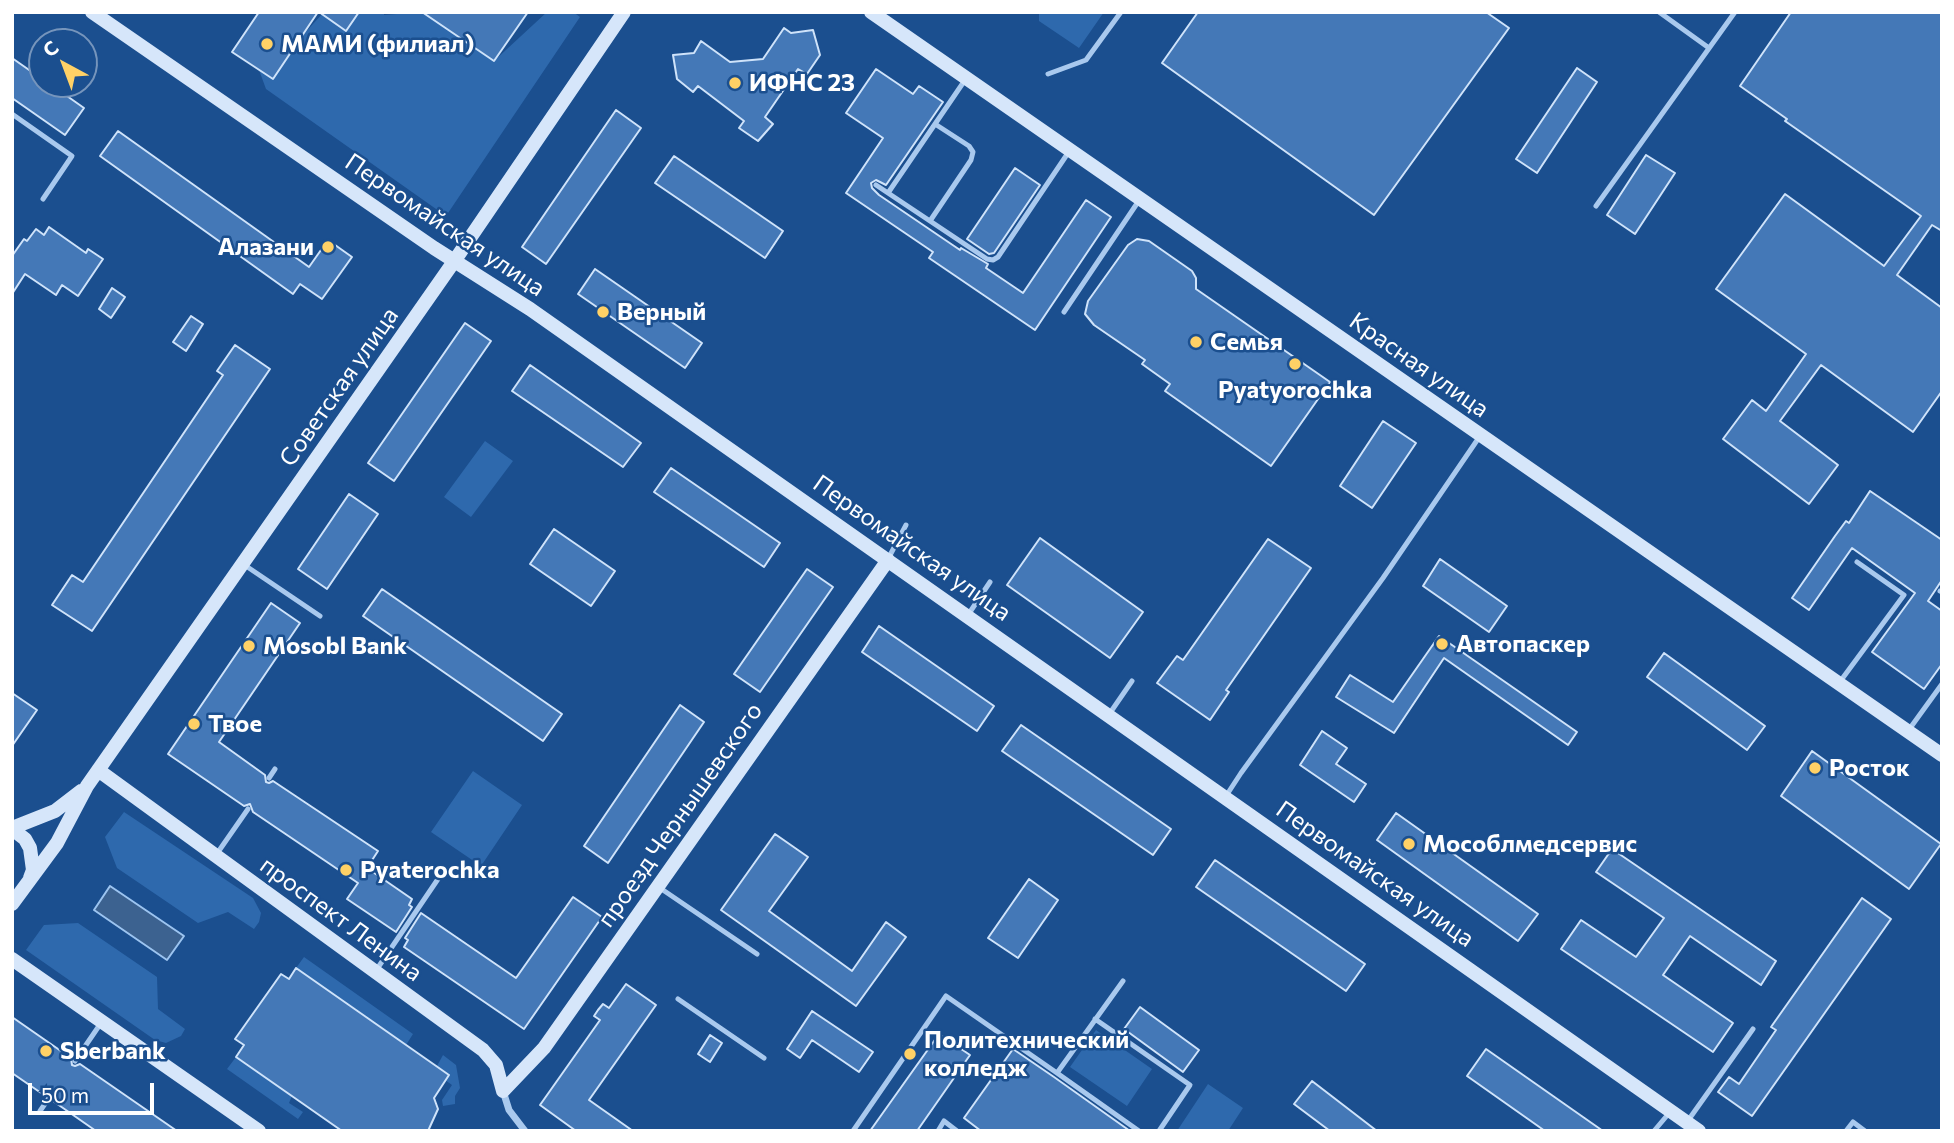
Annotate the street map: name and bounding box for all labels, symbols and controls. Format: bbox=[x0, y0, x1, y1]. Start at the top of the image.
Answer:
north arrow bbox=[28, 28, 98, 98]
place label: МАМИ (филиал) bbox=[281, 30, 474, 58]
text: С bbox=[38, 35, 63, 61]
marker: МАМИ (филиал) bbox=[259, 36, 275, 52]
place label: ИФНС 23 bbox=[749, 69, 855, 97]
marker: ИФНС 23 bbox=[727, 75, 743, 91]
street label: Первомайская улица bbox=[340, 147, 550, 303]
place label: Алазани bbox=[218, 233, 314, 261]
marker: Алазани bbox=[320, 239, 336, 255]
place label: Верный bbox=[617, 298, 706, 326]
street label: Советская улица bbox=[273, 302, 405, 472]
marker: Верный bbox=[595, 304, 611, 320]
street label: Красная улица bbox=[1344, 306, 1494, 424]
place label: Семья bbox=[1210, 328, 1283, 356]
marker: Семья bbox=[1188, 334, 1204, 350]
marker: Pyatyorochka bbox=[1287, 356, 1303, 372]
place label: Pyatyorochka bbox=[1218, 376, 1372, 404]
street label: Первомайская улица bbox=[808, 469, 1016, 627]
place label: Автопаскер bbox=[1456, 630, 1590, 658]
place label: Mosobl Bank bbox=[263, 632, 407, 660]
marker: Автопаскер bbox=[1434, 636, 1450, 652]
marker: Mosobl Bank bbox=[241, 638, 257, 654]
street label: проезд Чернышевского bbox=[592, 697, 768, 933]
place label: Твое bbox=[208, 710, 262, 738]
marker: Твое bbox=[186, 716, 202, 732]
place label: Росток bbox=[1829, 754, 1910, 782]
marker: Росток bbox=[1807, 760, 1823, 776]
street label: Первомайская улица bbox=[1271, 795, 1479, 953]
place label: Мособлмедсервис bbox=[1423, 830, 1637, 858]
marker: Мособлмедсервис bbox=[1401, 836, 1417, 852]
street label: проспект Ленина bbox=[254, 851, 428, 987]
place label: Pyaterochka bbox=[360, 856, 500, 884]
marker: Pyaterochka bbox=[338, 862, 354, 878]
place label: Политехнический колледж bbox=[924, 1026, 1129, 1082]
place label: Sberbank bbox=[60, 1037, 166, 1065]
marker: Sberbank bbox=[38, 1043, 54, 1059]
marker: Политехнический колледж bbox=[902, 1046, 918, 1062]
scale bar bbox=[32, 1070, 158, 1114]
text: 50 m bbox=[41, 1082, 89, 1107]

